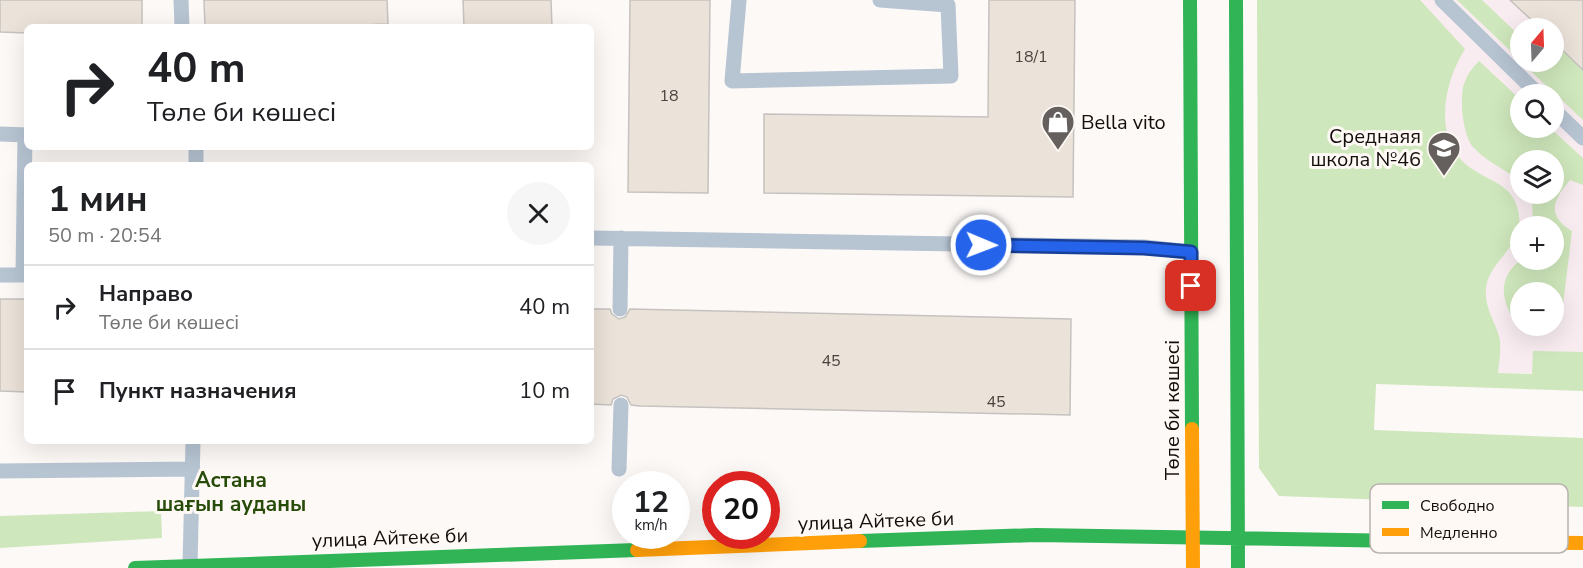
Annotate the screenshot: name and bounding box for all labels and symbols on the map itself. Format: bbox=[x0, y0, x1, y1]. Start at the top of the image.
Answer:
north arrow bbox=[1510, 18, 1564, 72]
house number: 18/1 bbox=[1014, 46, 1048, 68]
house number: 18 bbox=[659, 85, 679, 107]
shop icon: Bella vito bbox=[1040, 104, 1076, 151]
place label: Bella vito bbox=[1081, 109, 1166, 136]
place label: Среднаяя школа №46 bbox=[1310, 123, 1421, 173]
school or university icon: Среднаяя школа №46 bbox=[1426, 130, 1462, 177]
position arrow bbox=[949, 213, 1013, 277]
pin bbox=[1165, 260, 1216, 311]
street label: Төле би көшесі bbox=[1159, 340, 1186, 480]
house number: 45 bbox=[821, 350, 841, 372]
house number: 45 bbox=[986, 391, 1006, 413]
district label: Астана шағын ауданы bbox=[156, 466, 306, 518]
speed limit sign: 20 bbox=[702, 471, 780, 549]
legend bbox=[1370, 484, 1568, 553]
text: Свободно bbox=[1420, 495, 1495, 517]
street label: улица Айтеке би bbox=[797, 505, 955, 537]
street label: улица Айтеке би bbox=[311, 522, 469, 554]
text: Медленно bbox=[1420, 522, 1498, 544]

